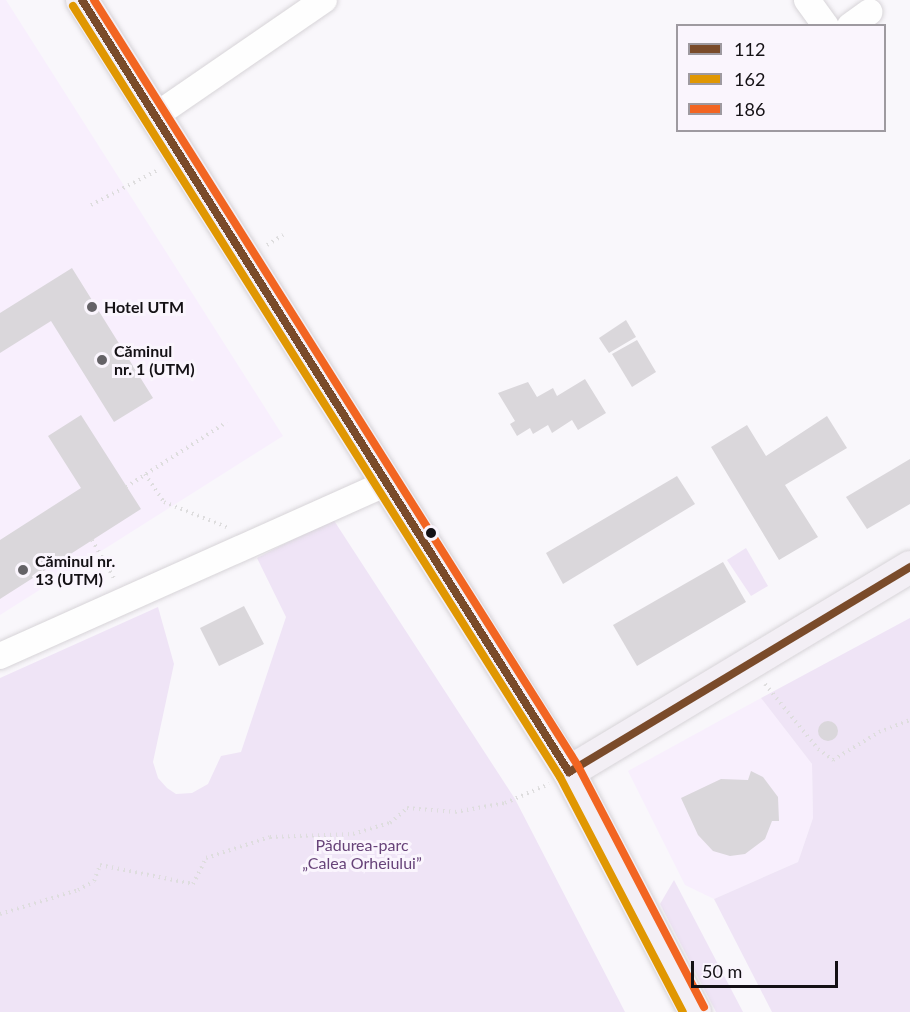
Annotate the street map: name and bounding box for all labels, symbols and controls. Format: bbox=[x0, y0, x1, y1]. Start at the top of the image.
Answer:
legend bbox=[676, 24, 886, 132]
text: 112 bbox=[734, 38, 765, 60]
text: 162 bbox=[734, 68, 765, 90]
text: 186 bbox=[734, 98, 765, 120]
place label: Hotel UTM bbox=[104, 297, 184, 317]
marker: Hotel UTM bbox=[85, 300, 99, 314]
place label: Căminul nr. 1 (UTM) bbox=[114, 341, 195, 379]
marker: Căminul nr. 1 (UTM) bbox=[95, 353, 109, 367]
unlabelled marker bbox=[425, 527, 437, 539]
place label: Căminul nr. 13 (UTM) bbox=[35, 551, 115, 589]
marker: Căminul nr. 13 (UTM) bbox=[16, 563, 30, 577]
park label: Pădurea-parc „Calea Orheiului” bbox=[302, 835, 422, 873]
scale bar bbox=[694, 949, 841, 987]
text: 50 m bbox=[702, 960, 742, 982]

